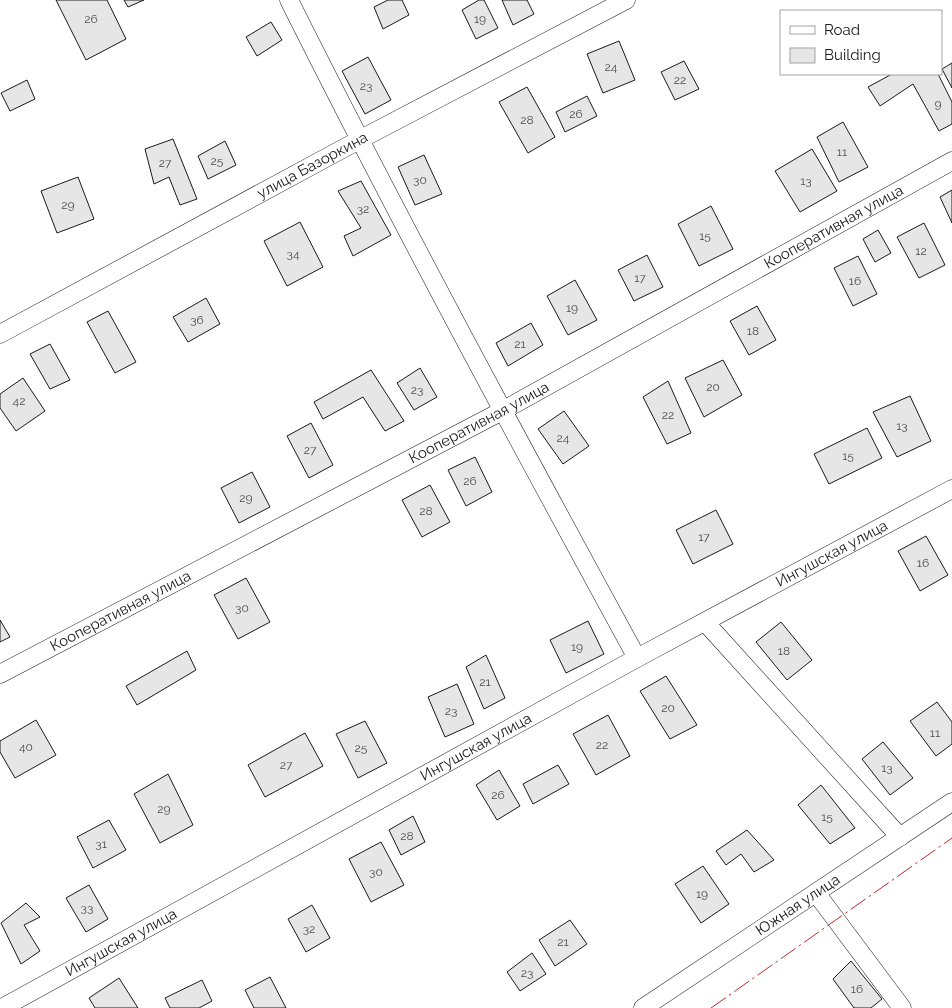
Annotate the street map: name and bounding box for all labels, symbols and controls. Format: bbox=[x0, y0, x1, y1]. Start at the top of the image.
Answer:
legend bbox=[780, 10, 942, 75]
house number: 26 bbox=[84, 12, 98, 26]
house number: 19 bbox=[474, 12, 486, 26]
text: Road bbox=[824, 21, 860, 39]
text: Building bbox=[824, 46, 881, 64]
house number: 24 bbox=[605, 60, 618, 74]
house number: 22 bbox=[674, 73, 686, 87]
house number: 23 bbox=[360, 79, 372, 93]
house number: 9 bbox=[934, 97, 942, 111]
house number: 26 bbox=[569, 107, 583, 121]
house number: 28 bbox=[520, 113, 534, 127]
street label: улица Базоркина bbox=[254, 128, 371, 202]
house number: 11 bbox=[837, 145, 847, 159]
house number: 25 bbox=[211, 154, 224, 168]
house number: 27 bbox=[159, 156, 172, 170]
house number: 30 bbox=[413, 173, 427, 187]
house number: 13 bbox=[800, 174, 812, 188]
street label: Кооперативная улица bbox=[761, 181, 906, 273]
house number: 29 bbox=[61, 198, 75, 212]
house number: 32 bbox=[357, 202, 369, 216]
house number: 15 bbox=[699, 229, 711, 243]
house number: 12 bbox=[915, 244, 927, 258]
house number: 34 bbox=[287, 247, 300, 261]
house number: 17 bbox=[634, 271, 646, 285]
house number: 16 bbox=[849, 274, 861, 288]
house number: 19 bbox=[566, 301, 578, 315]
house number: 36 bbox=[190, 313, 204, 327]
house number: 18 bbox=[747, 324, 759, 338]
house number: 21 bbox=[514, 337, 526, 351]
street label: Кооперативная улица bbox=[406, 378, 552, 467]
house number: 20 bbox=[706, 380, 720, 394]
house number: 23 bbox=[411, 383, 423, 397]
house number: 42 bbox=[13, 394, 25, 408]
house number: 22 bbox=[662, 408, 674, 422]
house number: 13 bbox=[896, 419, 908, 433]
house number: 24 bbox=[557, 431, 570, 445]
house number: 27 bbox=[304, 443, 317, 457]
house number: 15 bbox=[842, 449, 854, 463]
house number: 26 bbox=[463, 474, 477, 488]
house number: 29 bbox=[239, 491, 253, 505]
house number: 28 bbox=[419, 504, 433, 518]
street label: Ингушская улица bbox=[773, 516, 891, 591]
house number: 17 bbox=[698, 530, 710, 544]
house number: 16 bbox=[917, 556, 929, 570]
street label: Кооперативная улица bbox=[47, 567, 194, 655]
house number: 30 bbox=[235, 601, 249, 615]
house number: 19 bbox=[571, 640, 583, 654]
house number: 18 bbox=[778, 644, 790, 658]
house number: 21 bbox=[479, 675, 491, 689]
house number: 20 bbox=[661, 701, 675, 715]
house number: 23 bbox=[445, 704, 457, 718]
street label: Ингушская улица bbox=[417, 709, 535, 785]
house number: 11 bbox=[930, 726, 940, 740]
house number: 22 bbox=[596, 738, 608, 752]
house number: 40 bbox=[19, 740, 33, 754]
house number: 25 bbox=[355, 741, 368, 755]
house number: 27 bbox=[280, 758, 293, 772]
house number: 13 bbox=[881, 761, 893, 775]
house number: 26 bbox=[491, 788, 505, 802]
house number: 29 bbox=[157, 802, 171, 816]
house number: 15 bbox=[821, 810, 833, 824]
house number: 28 bbox=[400, 829, 414, 843]
house number: 31 bbox=[95, 837, 107, 851]
house number: 30 bbox=[369, 865, 383, 879]
street label: Южная улица bbox=[752, 870, 843, 939]
house number: 19 bbox=[696, 887, 708, 901]
house number: 33 bbox=[81, 901, 93, 915]
street label: Ингушская улица bbox=[62, 904, 180, 980]
house number: 32 bbox=[303, 922, 315, 936]
house number: 21 bbox=[557, 935, 569, 949]
house number: 23 bbox=[521, 966, 533, 980]
house number: 16 bbox=[851, 982, 863, 996]

